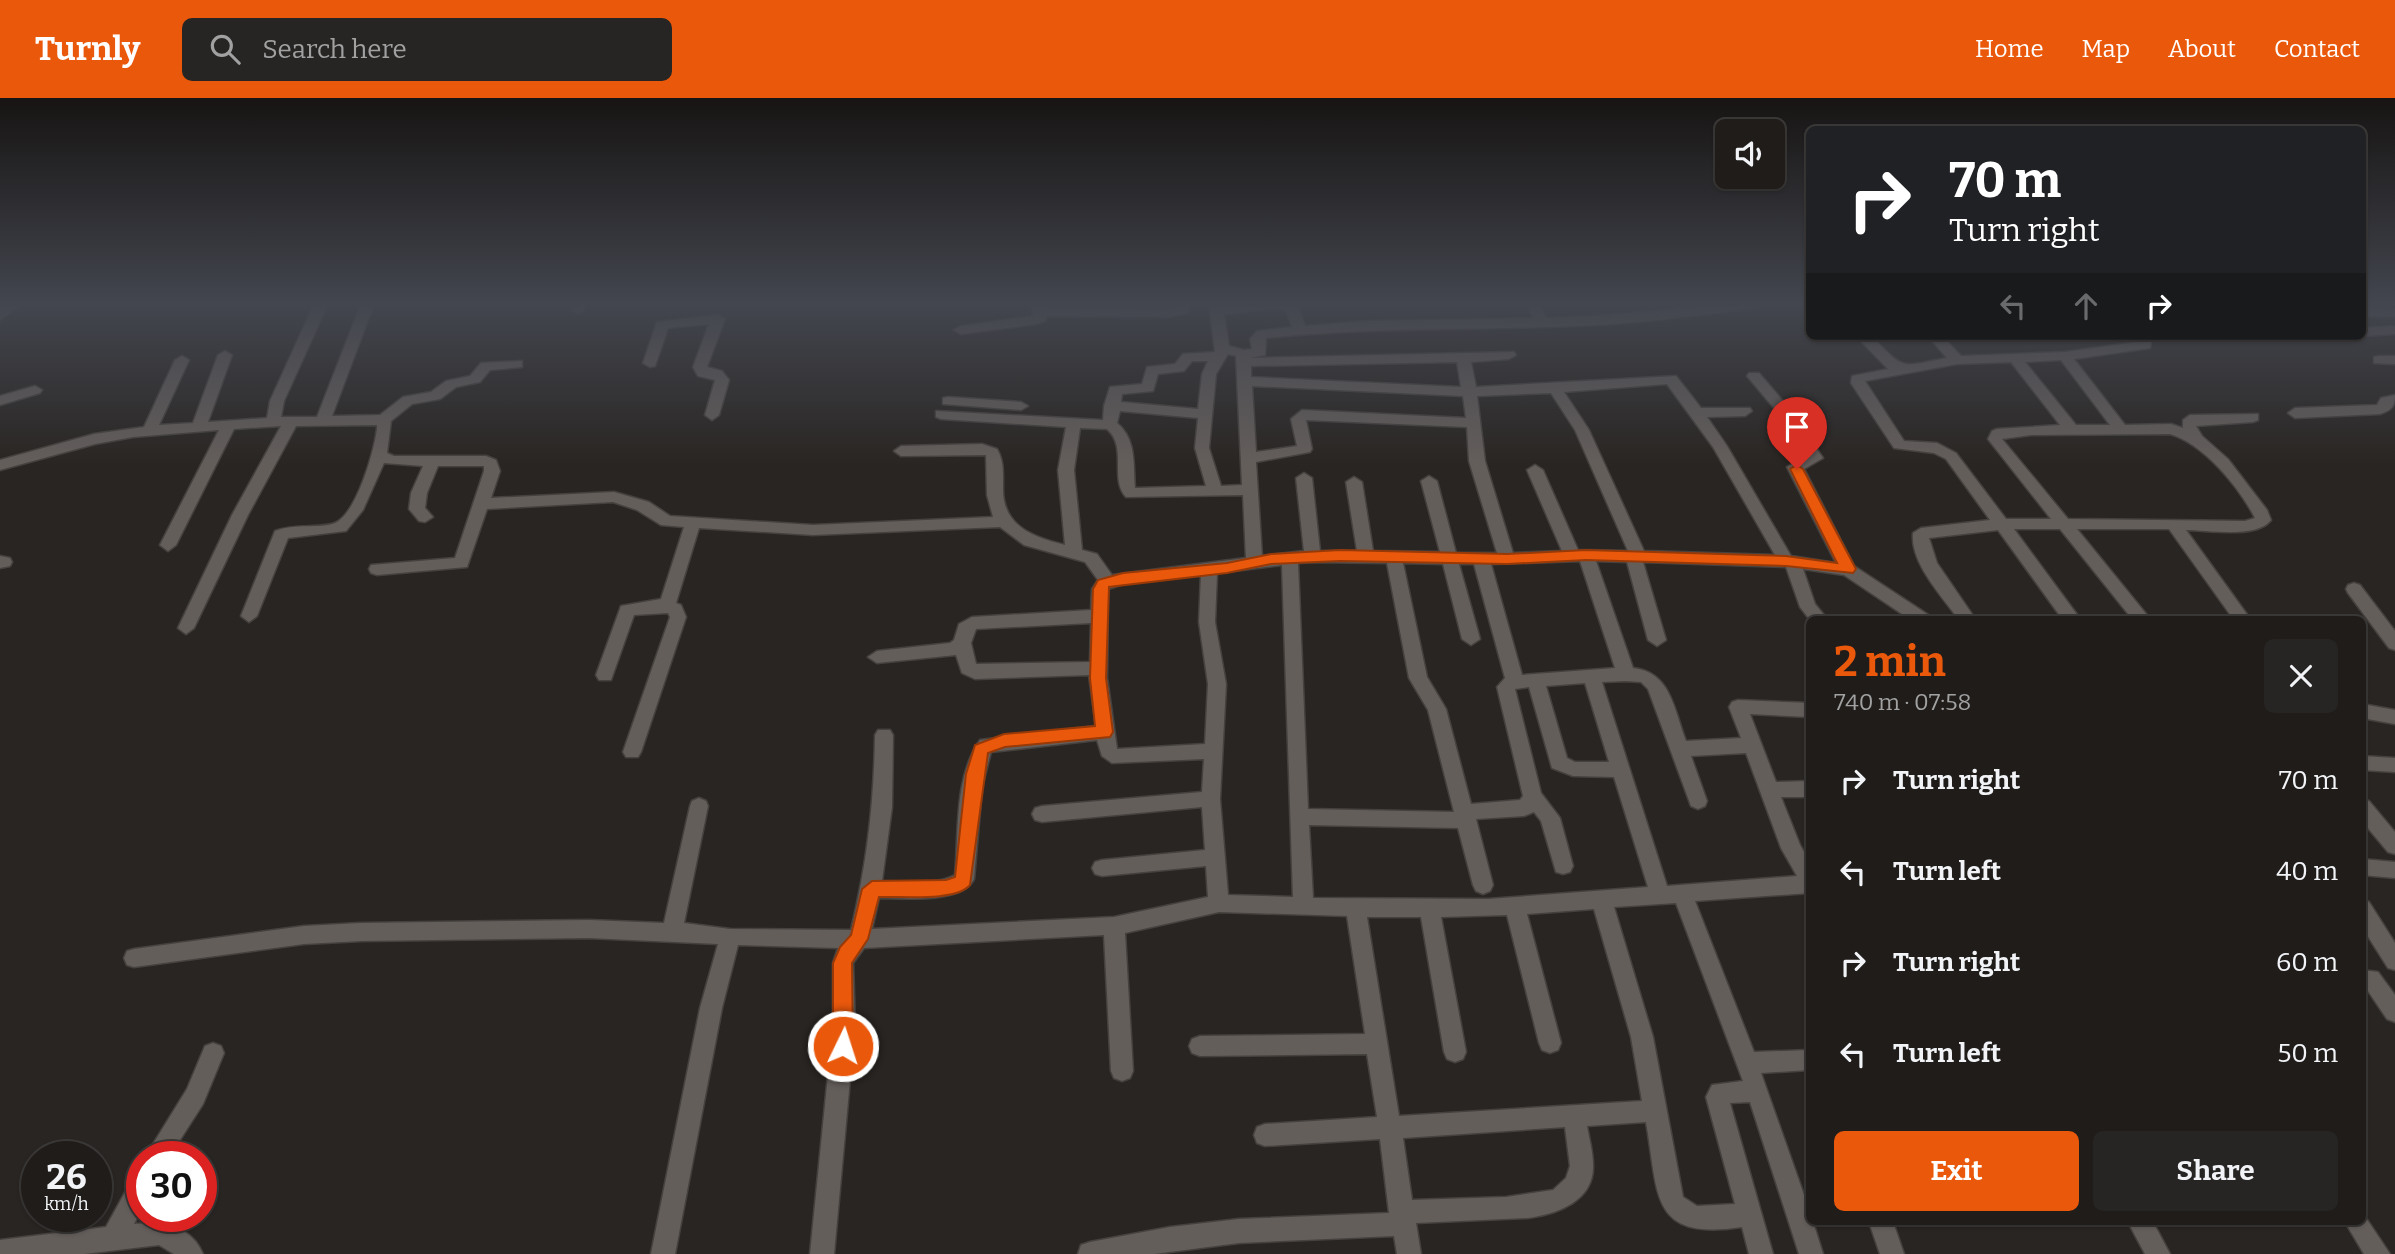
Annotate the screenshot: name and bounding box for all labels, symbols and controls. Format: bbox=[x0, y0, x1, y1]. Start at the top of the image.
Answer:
search box bbox=[182, 18, 672, 81]
text: Turnly bbox=[35, 29, 140, 69]
icon: search bbox=[206, 30, 244, 68]
text: Search here bbox=[262, 34, 407, 65]
text: Home bbox=[1975, 35, 2044, 63]
text: Map bbox=[2082, 35, 2130, 63]
text: About bbox=[2168, 35, 2236, 63]
text: Contact bbox=[2274, 35, 2360, 63]
map controls bbox=[1715, 119, 1785, 189]
button: sound bbox=[1715, 119, 1785, 189]
text: 70 m bbox=[1949, 151, 2061, 210]
icon: right bbox=[1834, 154, 1925, 245]
text: Turn right bbox=[1949, 211, 2100, 249]
icon: left bbox=[1994, 287, 2032, 325]
icon: ahead bbox=[2067, 287, 2105, 325]
icon: right bbox=[2140, 287, 2178, 325]
pin bbox=[1767, 397, 1827, 469]
icon: arrive bbox=[1778, 408, 1816, 446]
text: 2 min bbox=[1834, 637, 1946, 687]
button: close bbox=[2264, 639, 2338, 713]
text: 740 m · 07:58 bbox=[1834, 688, 1971, 716]
icon: right bbox=[1834, 762, 1872, 800]
text: Turn right bbox=[1893, 765, 2020, 796]
text: 70 m bbox=[2279, 765, 2338, 796]
icon: left bbox=[1834, 853, 1872, 891]
text: Turn left bbox=[1893, 856, 2001, 887]
text: 40 m bbox=[2276, 856, 2338, 887]
icon: right bbox=[1834, 944, 1872, 982]
text: Turn right bbox=[1893, 947, 2020, 978]
text: 60 m bbox=[2276, 947, 2338, 978]
position arrow bbox=[806, 1009, 880, 1083]
icon: left bbox=[1834, 1035, 1872, 1073]
text: Turn left bbox=[1893, 1038, 2001, 1069]
text: 50 m bbox=[2277, 1038, 2338, 1069]
button: Exit bbox=[1834, 1131, 2079, 1211]
button: Share bbox=[2093, 1131, 2338, 1211]
speed limit sign: 30 bbox=[126, 1141, 217, 1232]
text: 26 bbox=[46, 1156, 87, 1198]
text: km/h bbox=[44, 1193, 89, 1215]

